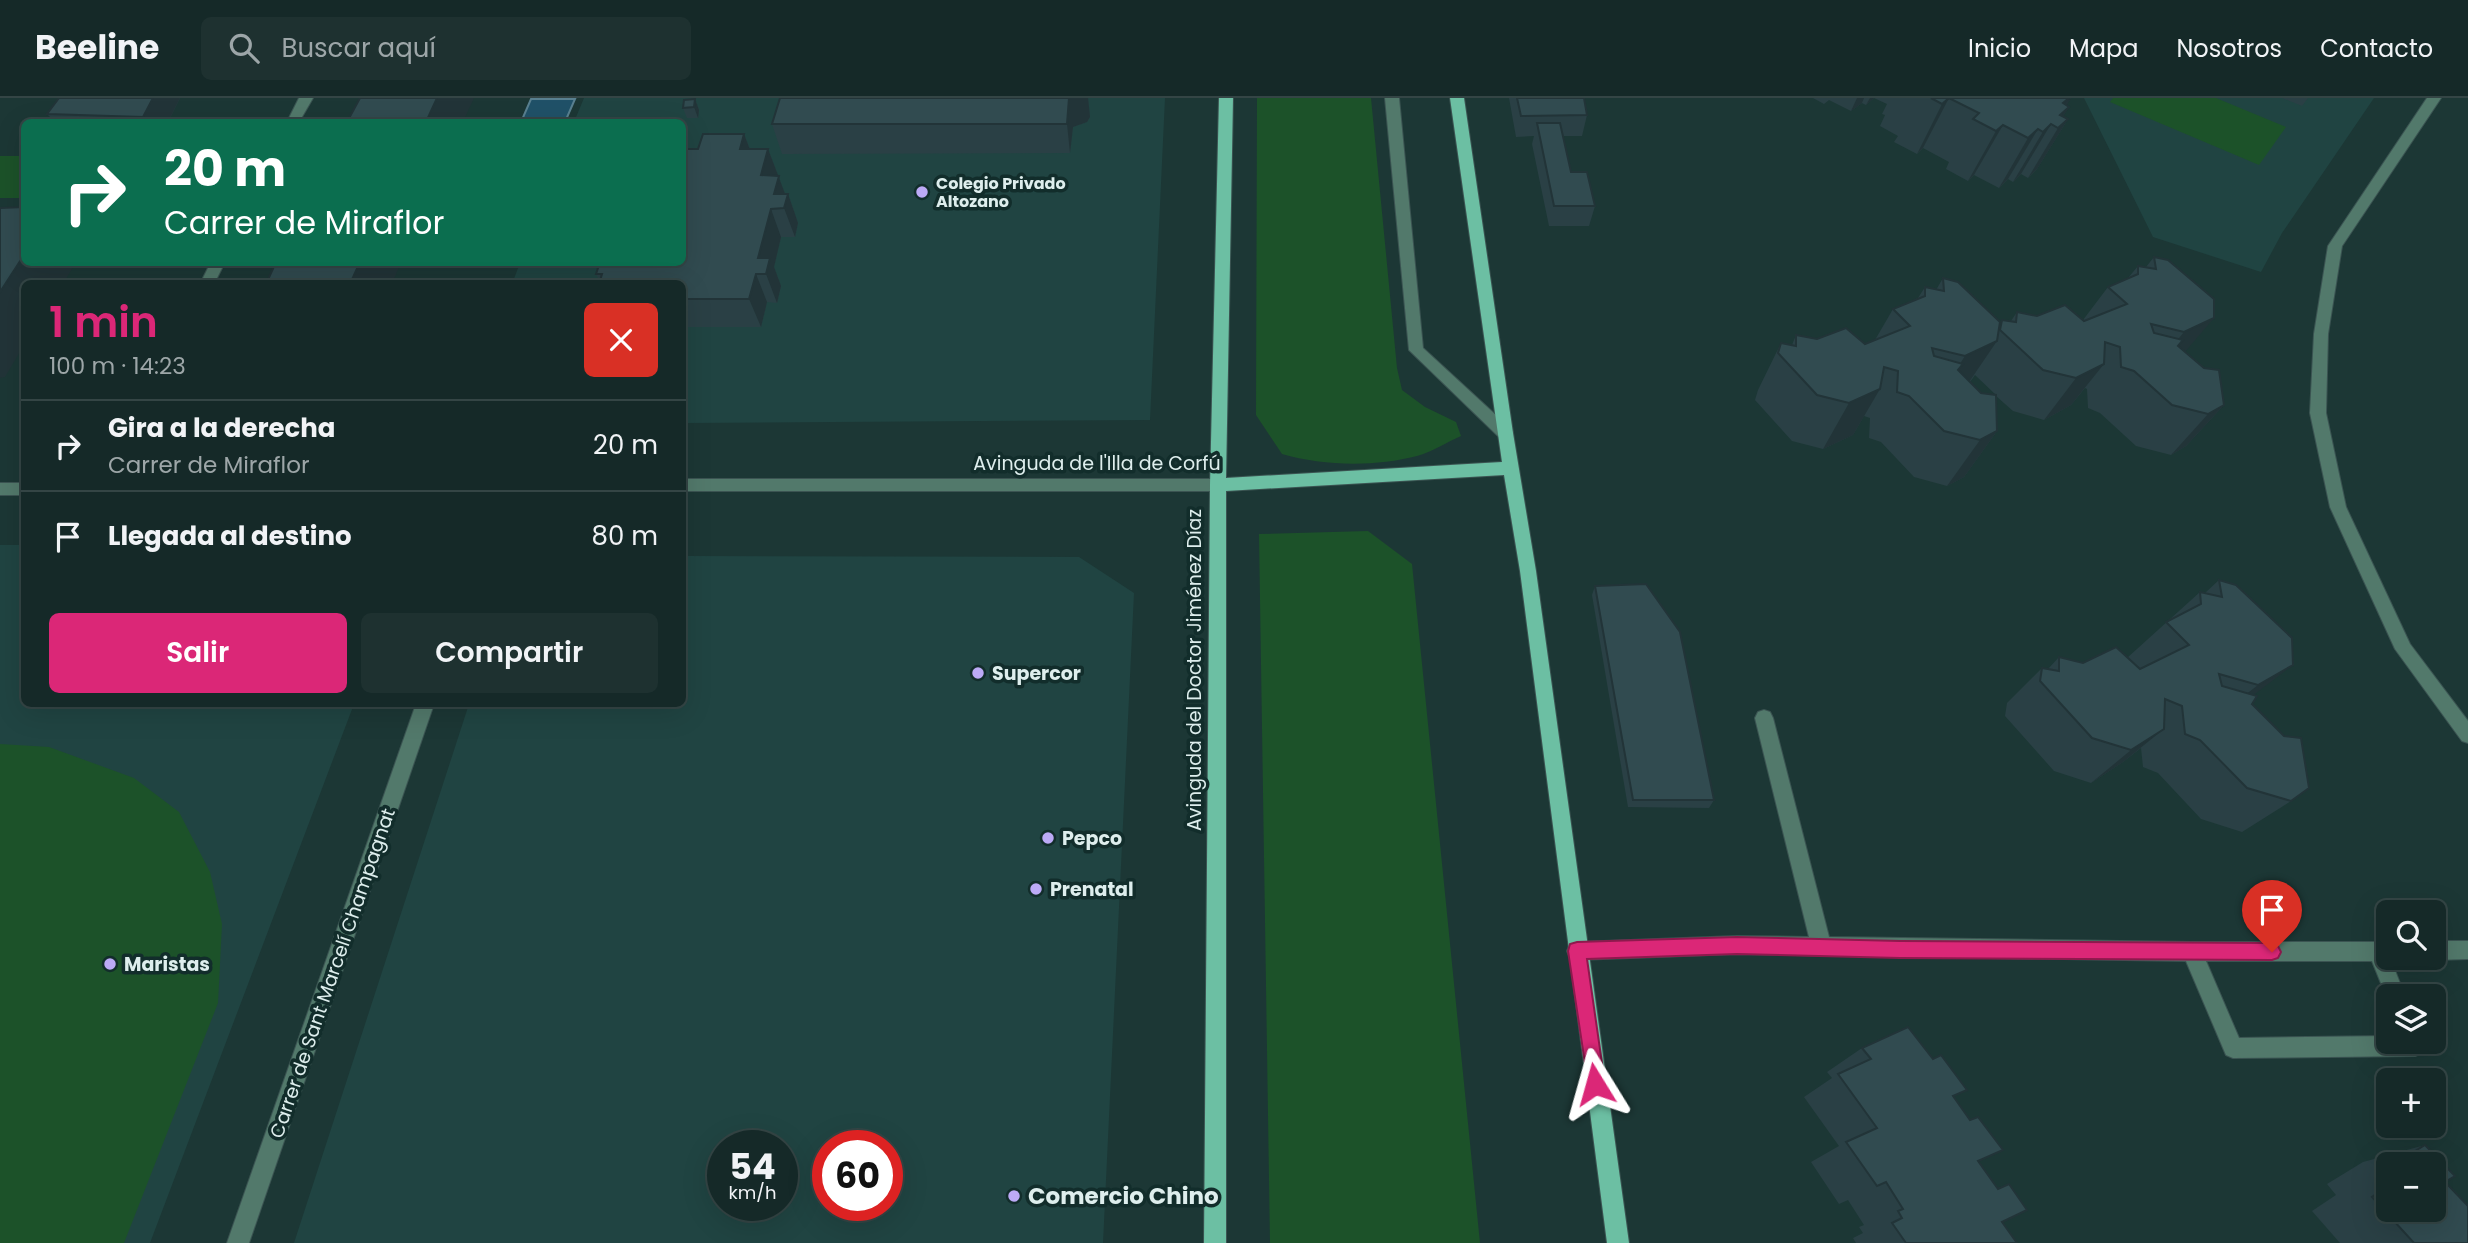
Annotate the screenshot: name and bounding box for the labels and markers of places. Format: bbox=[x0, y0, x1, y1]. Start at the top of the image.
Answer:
place label: Colegio Privado Altozano bbox=[936, 172, 1066, 213]
marker: Colegio Privado Altozano bbox=[914, 184, 930, 200]
place label: Supercor bbox=[992, 660, 1081, 687]
marker: Supercor bbox=[970, 665, 986, 681]
place label: Pepco bbox=[1062, 825, 1122, 852]
marker: Pepco bbox=[1040, 830, 1056, 846]
place label: Prenatal bbox=[1050, 876, 1134, 903]
pin bbox=[2242, 880, 2302, 952]
marker: Prenatal bbox=[1028, 881, 1044, 897]
place label: Maristas bbox=[124, 951, 210, 978]
marker: Maristas bbox=[102, 956, 118, 972]
place label: Comercio Chino bbox=[1028, 1180, 1219, 1212]
marker: Comercio Chino bbox=[1006, 1188, 1022, 1204]

